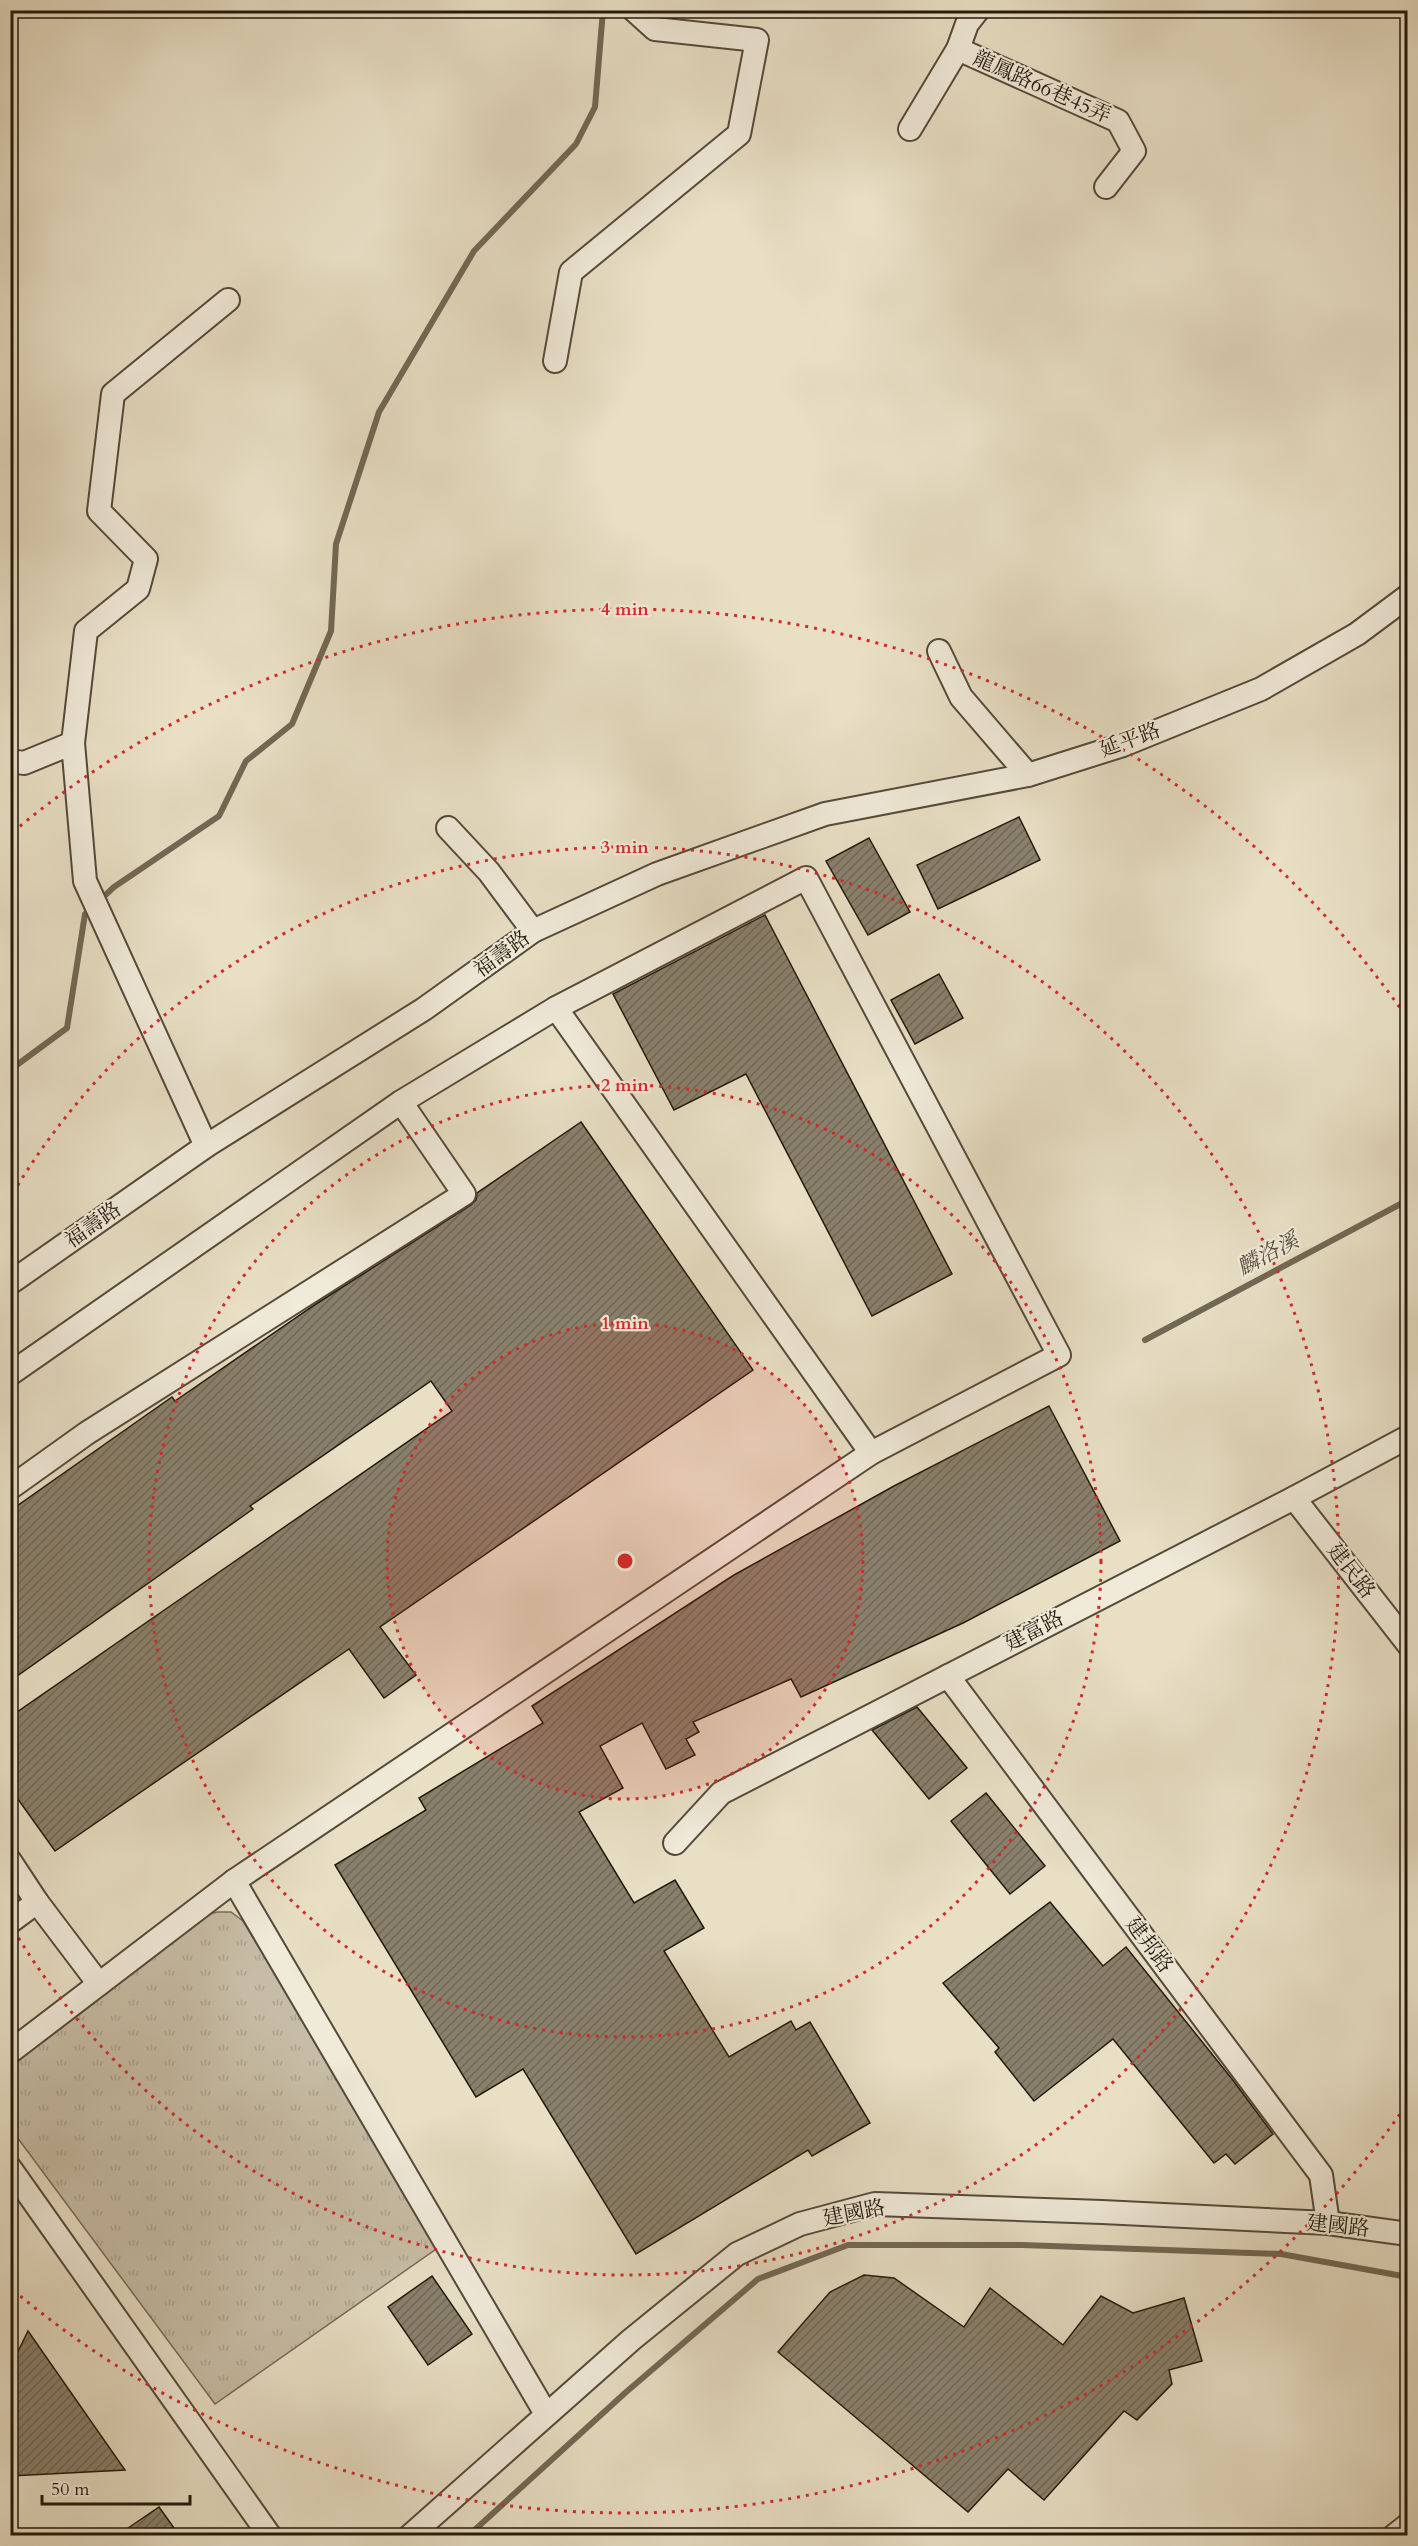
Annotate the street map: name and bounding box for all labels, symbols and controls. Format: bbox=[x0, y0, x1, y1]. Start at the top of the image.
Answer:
street label: 龍鳳路66巷45弄 bbox=[968, 44, 1116, 130]
text: 4 min bbox=[601, 597, 649, 622]
street label: 延平路 bbox=[1095, 716, 1165, 764]
text: 3 min bbox=[601, 835, 649, 860]
street label: 福壽路 bbox=[468, 924, 536, 984]
text: 2 min bbox=[601, 1073, 649, 1098]
street label: 福壽路 bbox=[59, 1195, 127, 1255]
water label: 麟洛溪 bbox=[1232, 1224, 1306, 1283]
text: 1 min bbox=[601, 1311, 649, 1336]
street label: 建民路 bbox=[1320, 1537, 1382, 1605]
centre of rings bbox=[615, 1551, 635, 1571]
street label: 建富路 bbox=[999, 1604, 1069, 1658]
street label: 建邦路 bbox=[1118, 1911, 1180, 1979]
street label: 建國路 bbox=[820, 2193, 888, 2233]
street label: 建國路 bbox=[1305, 2208, 1371, 2244]
scale bar bbox=[42, 2468, 190, 2506]
text: 50 m bbox=[51, 2477, 90, 2502]

